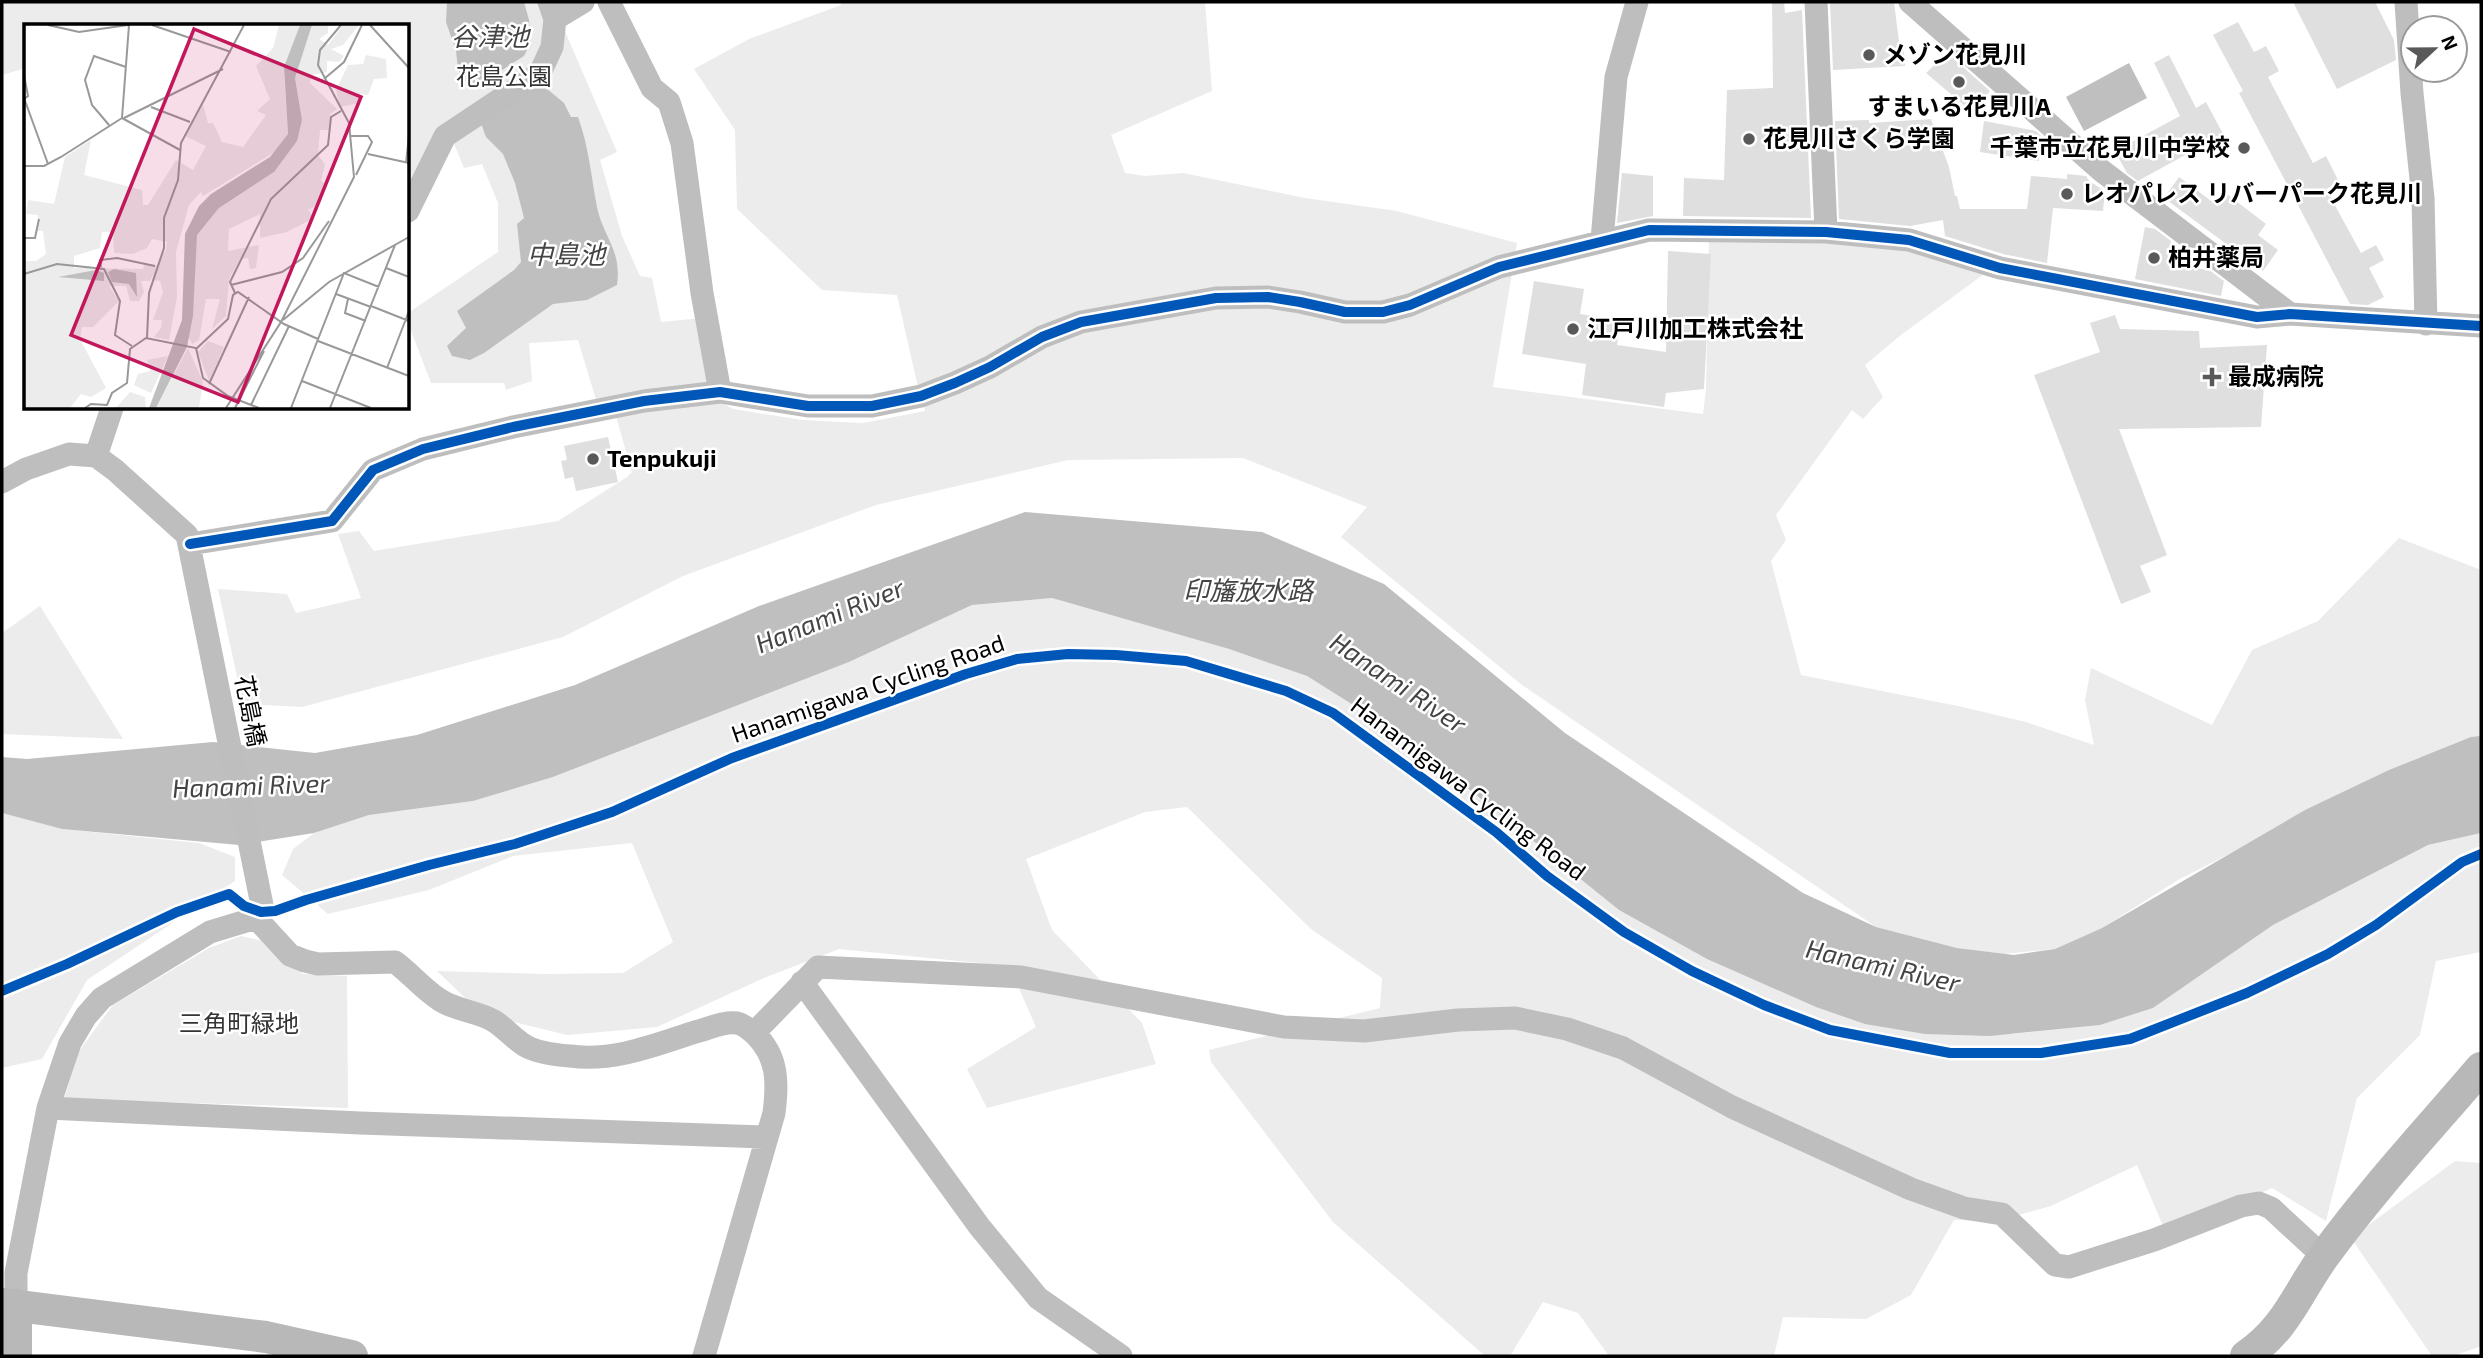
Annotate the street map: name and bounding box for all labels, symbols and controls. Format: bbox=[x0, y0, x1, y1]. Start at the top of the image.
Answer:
north arrow bbox=[2399, 14, 2469, 84]
water label: 谷津池 bbox=[451, 20, 532, 51]
inset map bbox=[24, 24, 410, 410]
text: N bbox=[2437, 32, 2463, 53]
place label: メゾン花見川 bbox=[1883, 39, 2027, 68]
marker: メゾン花見川 bbox=[1861, 47, 1877, 63]
park label: 花島公園 bbox=[456, 61, 552, 90]
marker: すまいる花見川A bbox=[1951, 74, 1967, 90]
place label: すまいる花見川A bbox=[1867, 91, 2051, 120]
place label: 花見川さくら学園 bbox=[1763, 123, 1955, 152]
marker: 花見川さくら学園 bbox=[1741, 131, 1757, 147]
place label: 千葉市立花見川中学校 bbox=[1990, 132, 2230, 161]
marker: 千葉市立花見川中学校 bbox=[2236, 140, 2252, 156]
place label: レオパレス リバーパーク花見川 bbox=[2081, 178, 2422, 207]
marker: レオパレス リバーパーク花見川 bbox=[2059, 186, 2075, 202]
water label: 中島池 bbox=[527, 238, 608, 269]
place label: 柏井薬局 bbox=[2168, 242, 2264, 271]
marker: 柏井薬局 bbox=[2146, 250, 2162, 266]
place label: 江戸川加工株式会社 bbox=[1587, 313, 1803, 342]
marker: 江戸川加工株式会社 bbox=[1565, 321, 1581, 337]
place label: 最成病院 bbox=[2228, 361, 2324, 390]
marker: 最成病院 bbox=[2202, 367, 2222, 387]
place label: Tenpukuji bbox=[607, 443, 717, 472]
marker: Tenpukuji bbox=[585, 451, 601, 467]
water label: Hanami River bbox=[751, 570, 909, 658]
water label: 印旛放水路 bbox=[1183, 574, 1315, 605]
water label: Hanami River bbox=[1325, 625, 1473, 739]
street label: Hanamigawa Cycling Road bbox=[727, 627, 1008, 748]
street label: 花島橋 bbox=[230, 673, 273, 749]
street label: Hanamigawa Cycling Road bbox=[1346, 690, 1592, 886]
water label: Hanami River bbox=[172, 766, 331, 803]
water label: Hanami River bbox=[1803, 932, 1964, 998]
park label: 三角町緑地 bbox=[179, 1008, 299, 1037]

